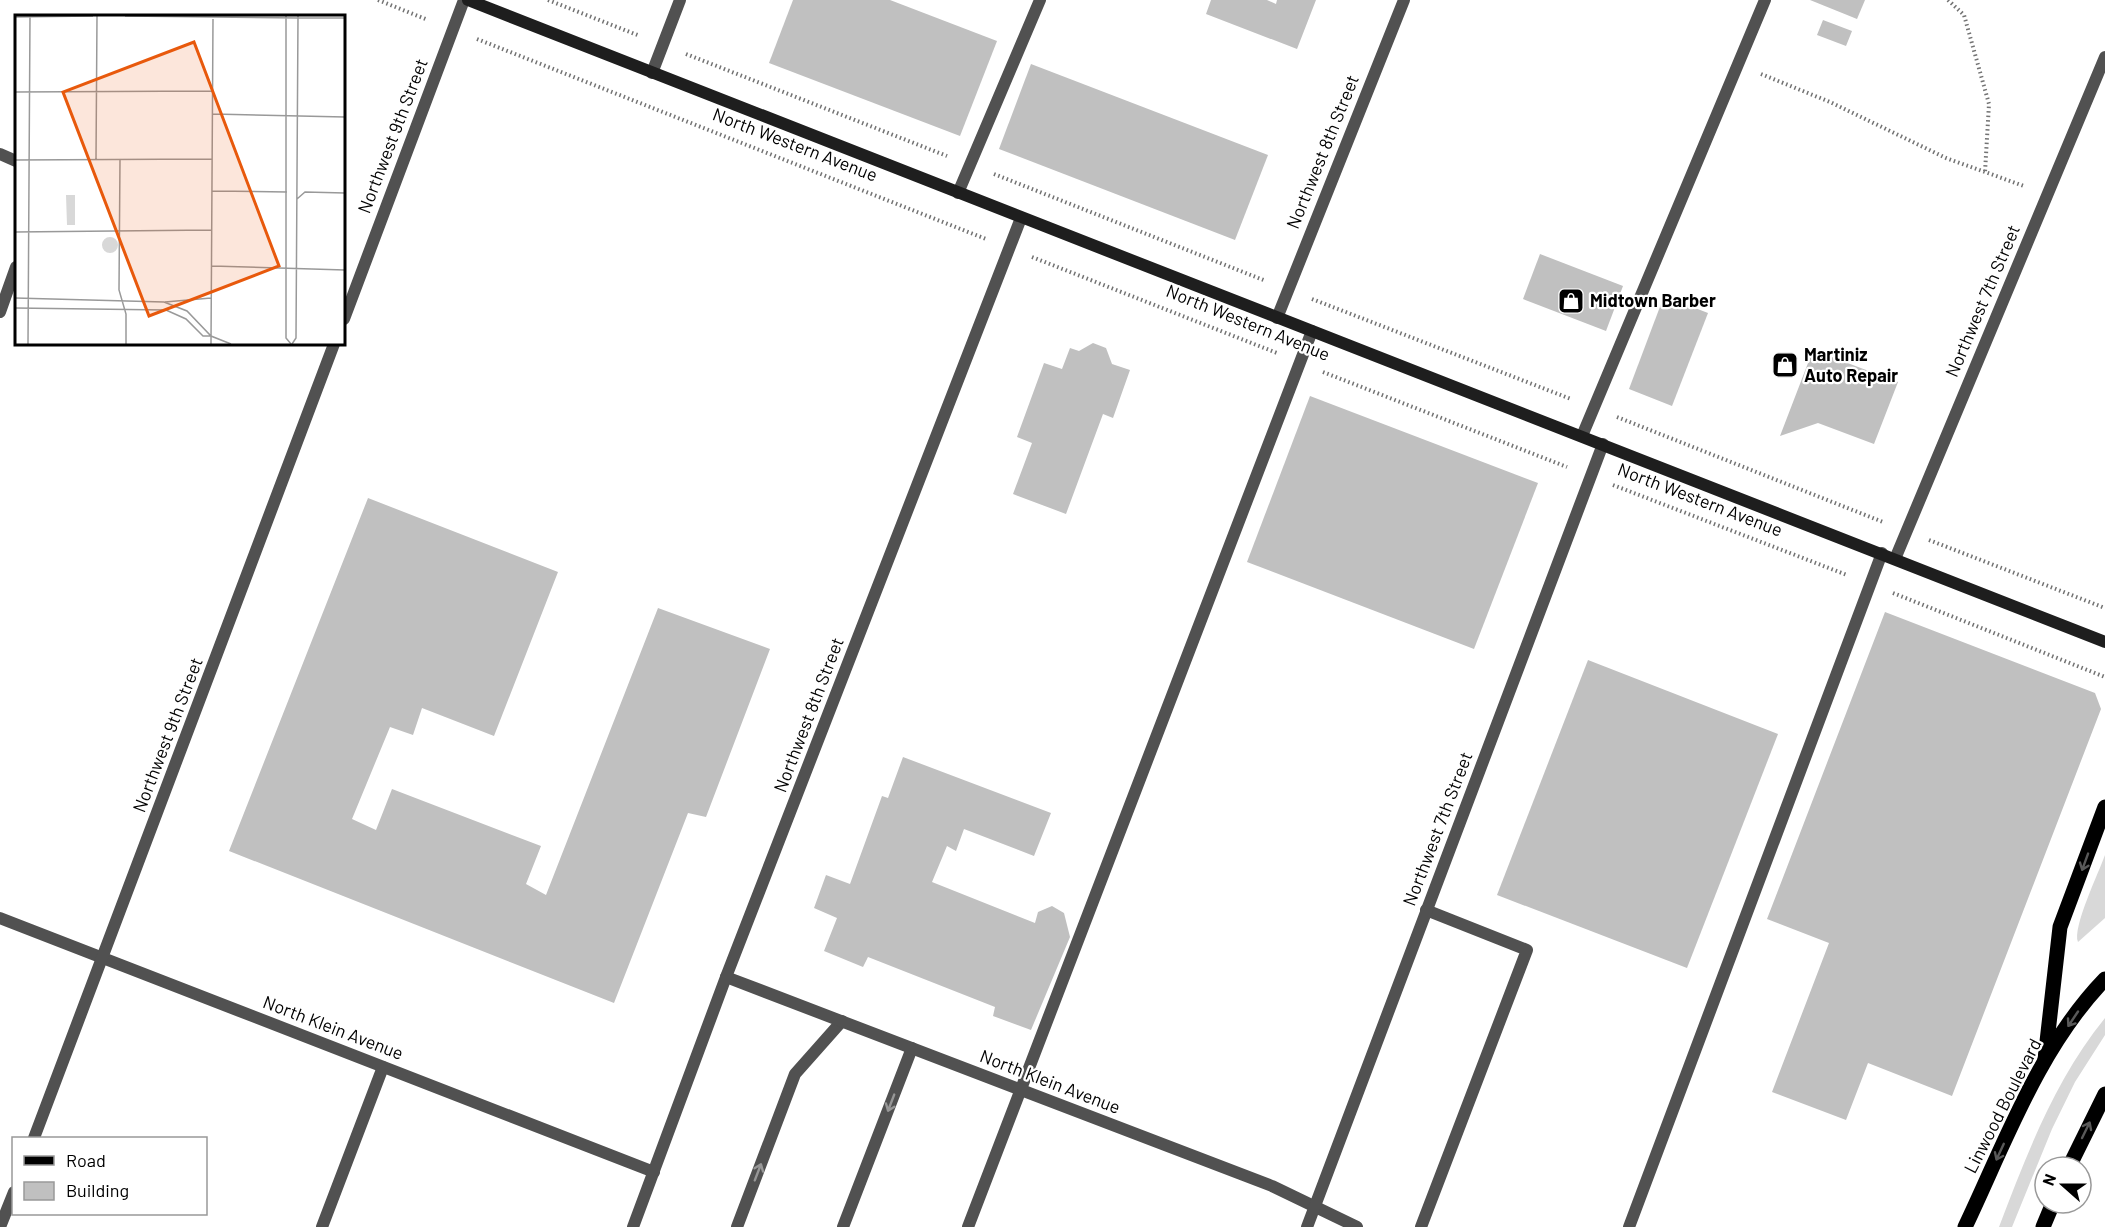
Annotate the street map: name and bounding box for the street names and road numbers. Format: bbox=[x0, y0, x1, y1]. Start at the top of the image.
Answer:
street label: Northwest 9th Street bbox=[352, 55, 432, 216]
street label: Northwest 8th Street bbox=[1281, 71, 1363, 232]
street label: North Western Avenue bbox=[710, 103, 881, 186]
street label: Northwest 7th Street bbox=[1940, 221, 2024, 380]
street label: North Western Avenue bbox=[1163, 279, 1333, 365]
street label: North Western Avenue bbox=[1615, 458, 1786, 541]
street label: Northwest 8th Street bbox=[768, 634, 848, 795]
street label: Northwest 9th Street bbox=[127, 654, 207, 815]
street label: Northwest 7th Street bbox=[1398, 748, 1477, 909]
street label: North Klein Avenue bbox=[260, 990, 407, 1064]
street label: Linwood Boulevard bbox=[1959, 1035, 2046, 1177]
street label: North Klein Avenue bbox=[977, 1044, 1124, 1118]

